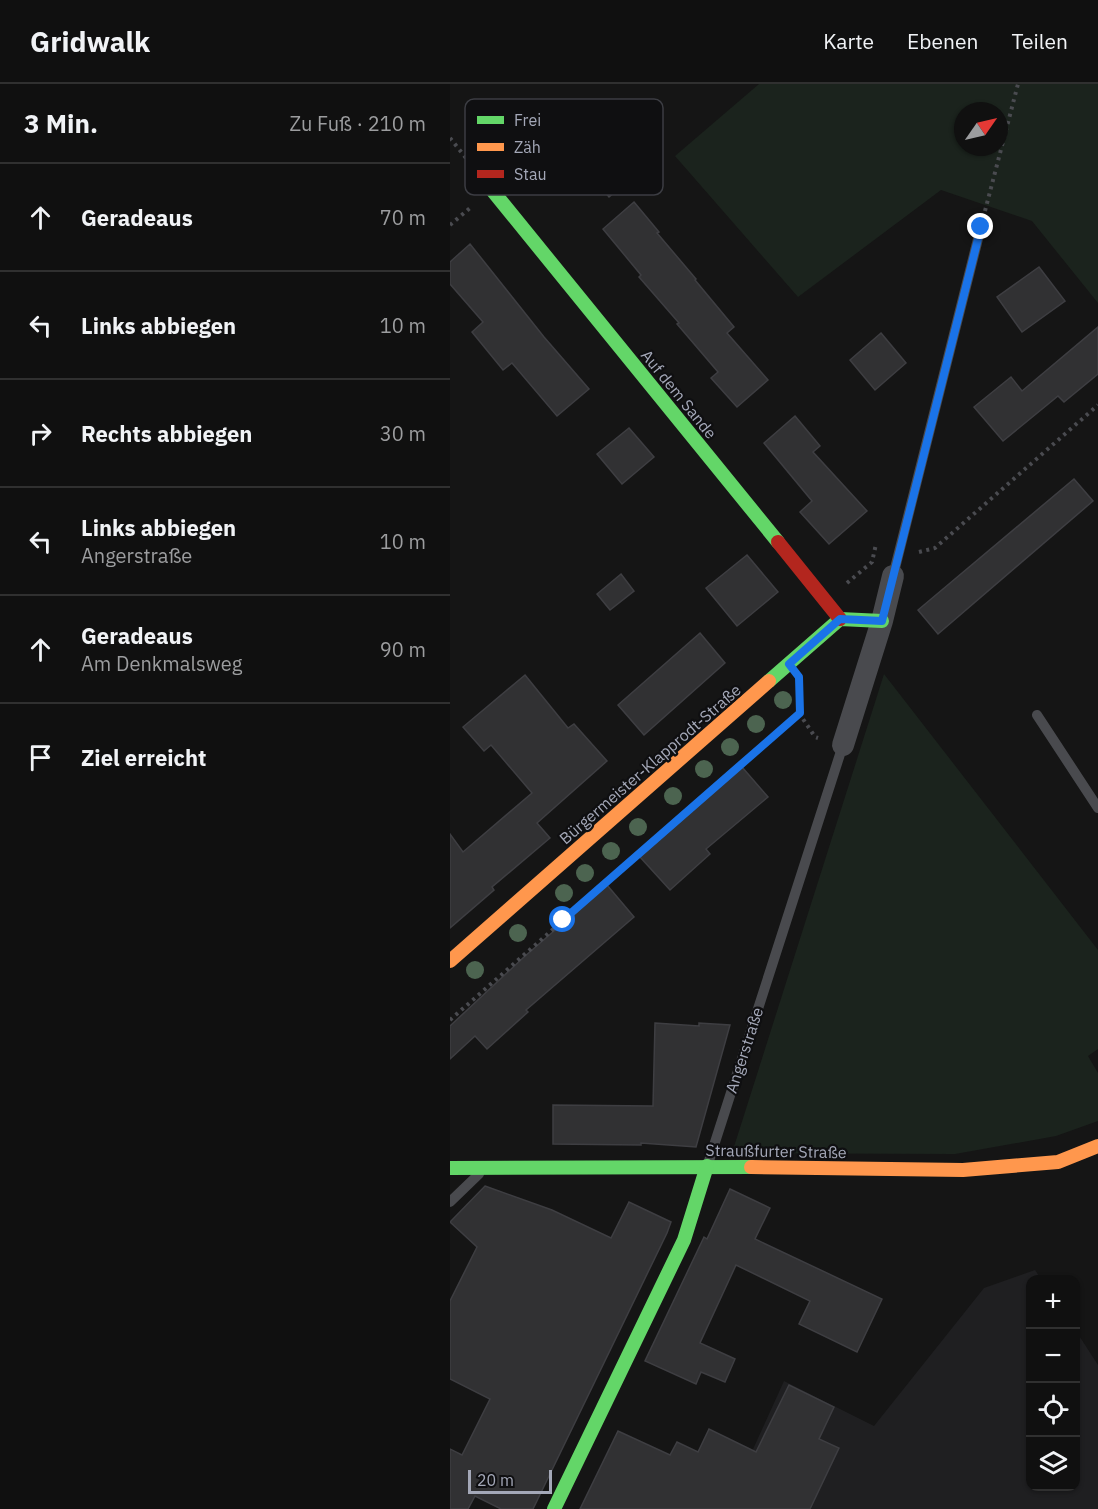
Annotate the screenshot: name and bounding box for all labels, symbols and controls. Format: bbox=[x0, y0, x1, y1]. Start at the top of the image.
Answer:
text: Gridwalk bbox=[30, 23, 150, 60]
text: Karte bbox=[823, 27, 874, 55]
text: Ebenen bbox=[907, 27, 978, 55]
text: Teilen bbox=[1011, 27, 1068, 55]
legend bbox=[465, 99, 663, 195]
north arrow bbox=[954, 102, 1008, 156]
text: 3 Min. bbox=[24, 106, 98, 140]
text: Zu Fuß · 210 m bbox=[289, 110, 426, 137]
text: Frei bbox=[514, 110, 541, 130]
text: Zäh bbox=[514, 137, 541, 157]
text: Stau bbox=[514, 164, 547, 184]
icon: ahead bbox=[24, 201, 57, 234]
text: Geradeaus bbox=[81, 203, 193, 232]
text: 70 m bbox=[380, 204, 426, 231]
route end bbox=[967, 213, 993, 239]
icon: left bbox=[24, 309, 57, 342]
text: Links abbiegen bbox=[81, 311, 236, 340]
text: 10 m bbox=[380, 312, 426, 339]
street label: Auf dem Sande bbox=[637, 345, 721, 443]
icon: right bbox=[24, 417, 57, 450]
text: Rechts abbiegen bbox=[81, 419, 252, 448]
text: 30 m bbox=[380, 420, 426, 447]
text: Links abbiegen bbox=[81, 513, 236, 542]
icon: left bbox=[24, 525, 57, 558]
text: 10 m bbox=[380, 528, 426, 555]
text: Angerstraße bbox=[81, 542, 192, 569]
text: Geradeaus bbox=[81, 621, 193, 650]
icon: ahead bbox=[24, 633, 57, 666]
text: 90 m bbox=[380, 636, 426, 663]
text: Am Denkmalsweg bbox=[81, 650, 242, 677]
street label: Bürgermeister-Klapprodt-Straße bbox=[555, 680, 745, 848]
icon: arrive bbox=[24, 741, 57, 774]
text: Ziel erreicht bbox=[81, 743, 206, 772]
route start bbox=[549, 906, 575, 932]
street label: Angerstraße bbox=[721, 1004, 767, 1095]
street label: Straußfurter Straße bbox=[705, 1140, 847, 1162]
map controls bbox=[1026, 1275, 1080, 1491]
button: + bbox=[1026, 1275, 1080, 1329]
button: − bbox=[1026, 1329, 1080, 1383]
button: locate bbox=[1026, 1383, 1080, 1437]
button: layers bbox=[1026, 1437, 1080, 1491]
scale bar bbox=[468, 1467, 552, 1494]
text: 20 m bbox=[477, 1470, 514, 1490]

